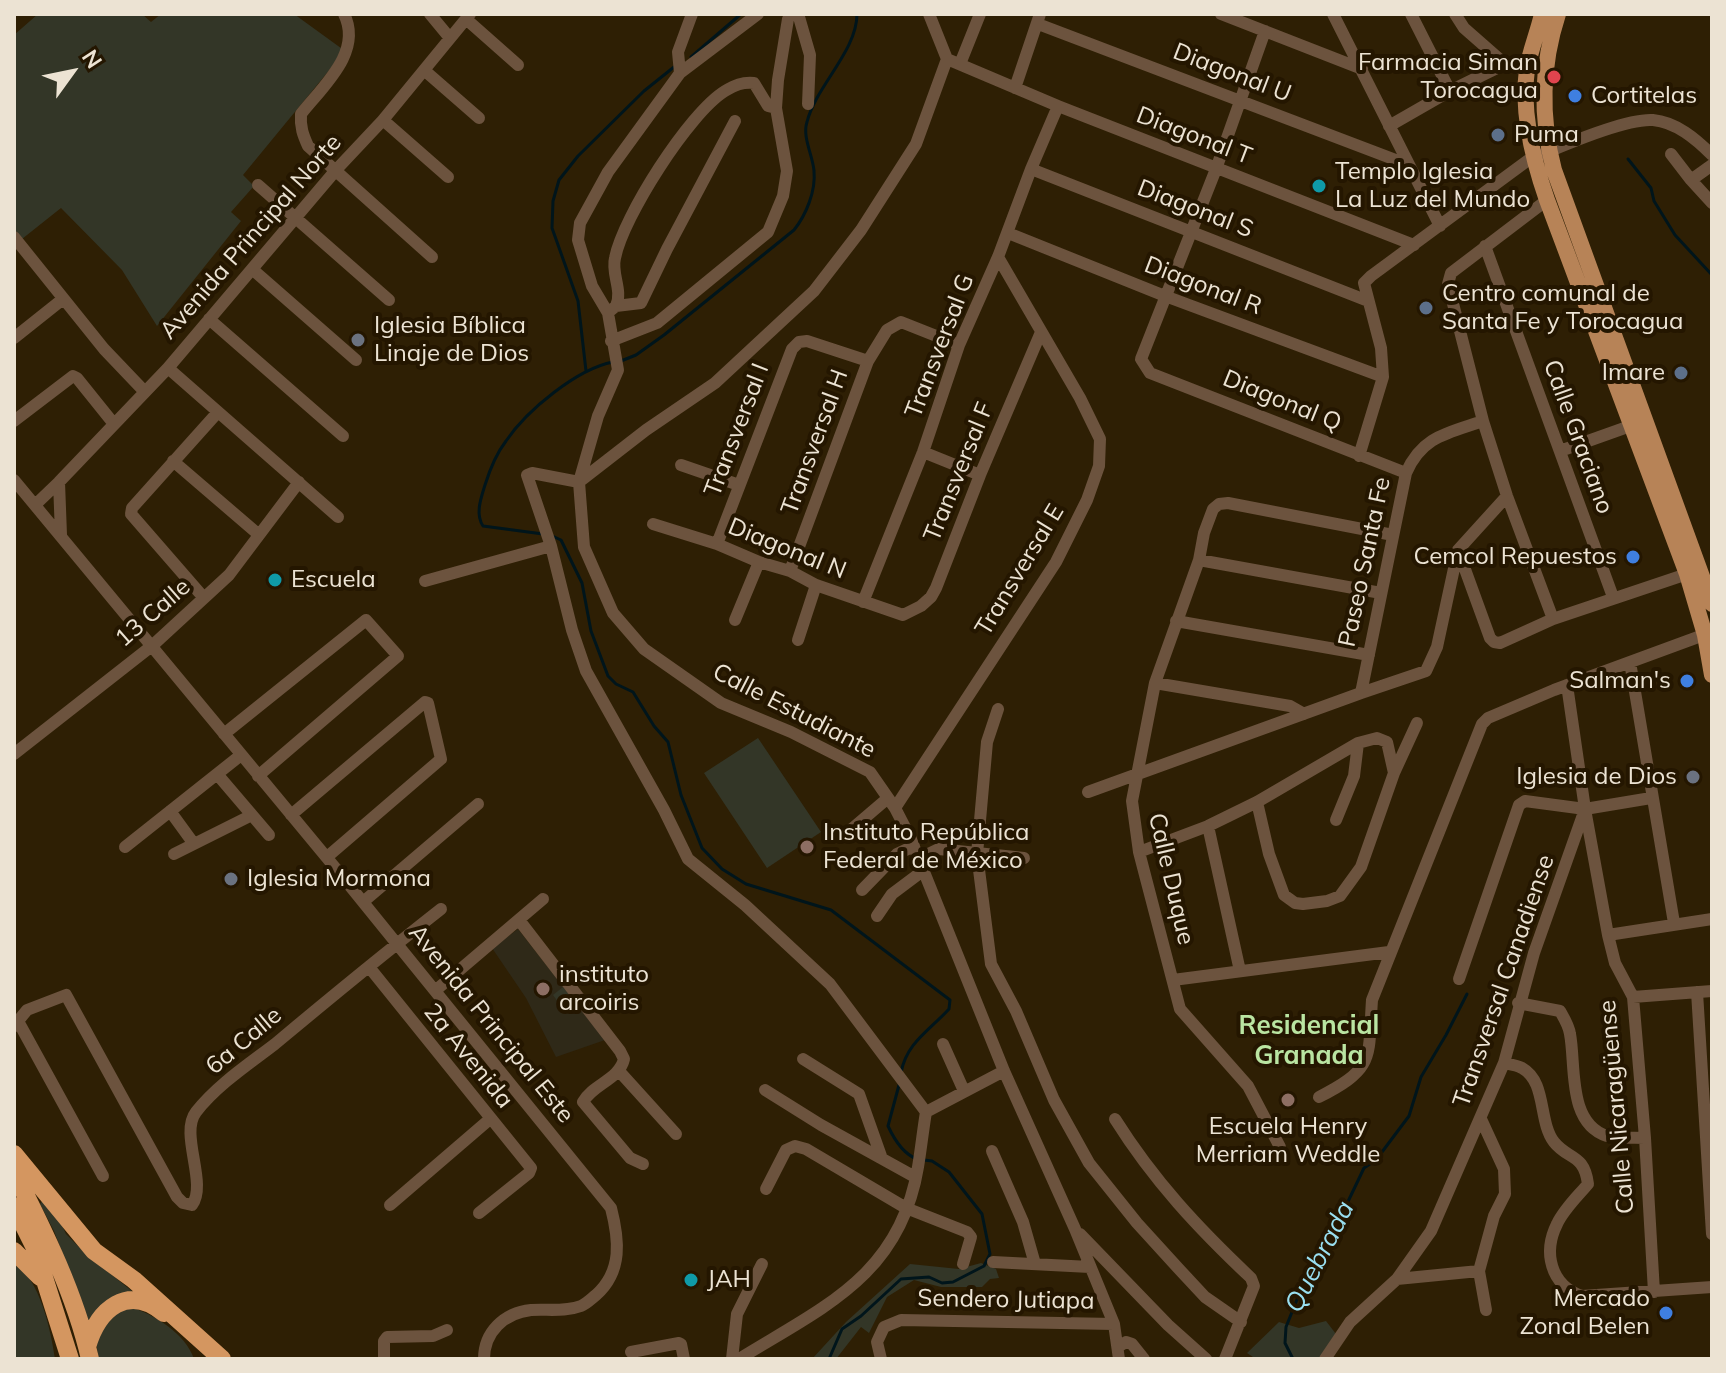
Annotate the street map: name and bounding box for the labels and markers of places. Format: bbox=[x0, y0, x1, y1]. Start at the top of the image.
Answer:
place label: Farmacia Siman Torocagua bbox=[1358, 49, 1538, 105]
marker: Farmacia Siman Torocagua bbox=[1545, 68, 1563, 86]
place label: Cortitelas bbox=[1591, 82, 1697, 110]
marker: Cortitelas bbox=[1566, 87, 1584, 105]
place label: Puma bbox=[1514, 121, 1579, 149]
marker: Puma bbox=[1489, 126, 1507, 144]
place label: Templo Iglesia La Luz del Mundo bbox=[1335, 158, 1530, 214]
marker: Templo Iglesia La Luz del Mundo bbox=[1310, 177, 1328, 195]
place label: Centro comunal de Santa Fe y Torocagua bbox=[1442, 280, 1683, 336]
marker: Centro comunal de Santa Fe y Torocagua bbox=[1417, 299, 1435, 317]
place label: Iglesia Bíblica Linaje de Dios bbox=[374, 312, 529, 368]
marker: Iglesia Bíblica Linaje de Dios bbox=[349, 331, 367, 349]
place label: Imare bbox=[1602, 359, 1665, 387]
marker: Imare bbox=[1672, 364, 1690, 382]
place label: Cemcol Repuestos bbox=[1414, 543, 1617, 571]
marker: Cemcol Repuestos bbox=[1624, 548, 1642, 566]
place label: Escuela bbox=[291, 566, 376, 594]
marker: Escuela bbox=[266, 571, 284, 589]
place label: Salman's bbox=[1569, 667, 1671, 695]
marker: Salman's bbox=[1678, 672, 1696, 690]
place label: Iglesia de Dios bbox=[1516, 763, 1677, 791]
marker: Iglesia de Dios bbox=[1684, 768, 1702, 786]
place label: Instituto República Federal de México bbox=[823, 819, 1029, 875]
marker: Instituto República Federal de México bbox=[798, 838, 816, 856]
place label: Iglesia Mormona bbox=[247, 865, 431, 893]
marker: Iglesia Mormona bbox=[222, 870, 240, 888]
place label: instituto arcoiris bbox=[559, 961, 649, 1017]
marker: instituto arcoiris bbox=[534, 980, 552, 998]
marker: Escuela Henry Merriam Weddle bbox=[1279, 1091, 1297, 1109]
place label: Escuela Henry Merriam Weddle bbox=[1196, 1113, 1380, 1169]
place label: JAH bbox=[707, 1266, 751, 1294]
marker: JAH bbox=[682, 1271, 700, 1289]
place label: Mercado Zonal Belen bbox=[1520, 1285, 1650, 1341]
marker: Mercado Zonal Belen bbox=[1657, 1304, 1675, 1322]

